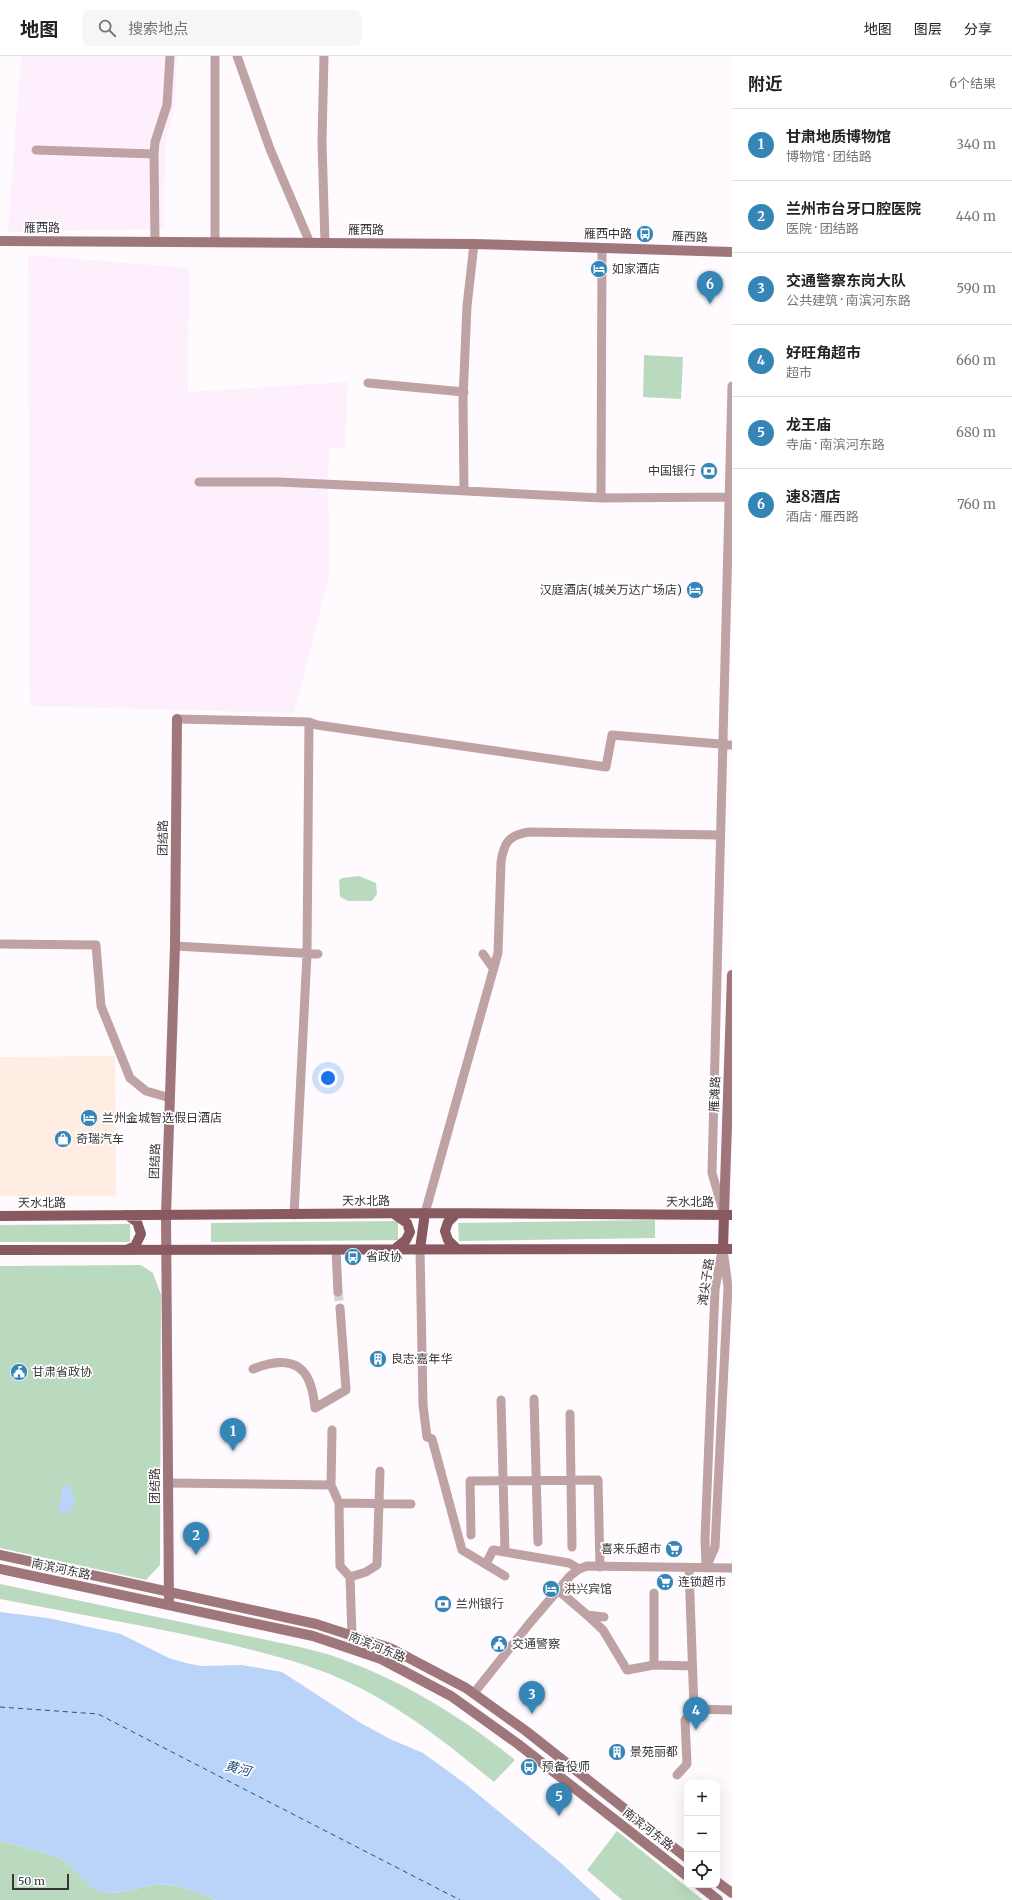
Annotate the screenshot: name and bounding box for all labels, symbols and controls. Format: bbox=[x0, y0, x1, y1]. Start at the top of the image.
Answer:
search box bbox=[82, 10, 362, 46]
text: 地图 bbox=[20, 17, 58, 41]
icon: search bbox=[96, 17, 118, 39]
text: 搜索地点 bbox=[128, 19, 188, 38]
text: 地图 bbox=[864, 20, 892, 38]
text: 图层 bbox=[914, 20, 942, 38]
text: 分享 bbox=[964, 20, 992, 38]
text: 附近 bbox=[748, 73, 782, 95]
text: 6个结果 bbox=[949, 75, 996, 92]
text: 甘肃地质博物馆 bbox=[786, 127, 891, 146]
text: 1 bbox=[758, 136, 764, 153]
text: 340 m bbox=[957, 136, 996, 153]
text: 博物馆 · 团结路 bbox=[786, 148, 872, 165]
text: 兰州市台牙口腔医院 bbox=[786, 199, 921, 218]
text: 2 bbox=[757, 208, 765, 225]
text: 440 m bbox=[956, 208, 996, 225]
street label: 雁西路 bbox=[24, 220, 60, 235]
text: 医院 · 团结路 bbox=[786, 220, 859, 237]
street label: 雁西路 bbox=[348, 222, 384, 237]
bus stop icon: 雁西中路 bbox=[635, 224, 655, 244]
place label: 雁西中路 bbox=[584, 226, 632, 241]
street label: 雁西路 bbox=[672, 228, 708, 245]
hotel icon: 如家酒店 bbox=[589, 259, 609, 279]
place label: 如家酒店 bbox=[612, 261, 660, 276]
pin: 6 bbox=[697, 271, 723, 304]
text: 交通警察东岗大队 bbox=[786, 271, 906, 290]
text: 3 bbox=[757, 280, 765, 297]
text: 590 m bbox=[957, 280, 996, 297]
text: 公共建筑 · 南滨河东路 bbox=[786, 292, 911, 309]
text: 好旺角超市 bbox=[786, 343, 861, 362]
text: 4 bbox=[757, 352, 765, 369]
text: 660 m bbox=[956, 352, 996, 369]
text: 超市 bbox=[786, 364, 812, 381]
text: 龙王庙 bbox=[786, 415, 831, 434]
text: 5 bbox=[757, 424, 765, 441]
text: 680 m bbox=[956, 424, 996, 441]
text: 寺庙 · 南滨河东路 bbox=[786, 436, 885, 453]
bank icon: 中国银行 bbox=[699, 461, 719, 481]
place label: 中国银行 bbox=[648, 463, 696, 478]
text: 速8酒店 bbox=[786, 487, 840, 506]
text: 6 bbox=[757, 496, 765, 513]
text: 760 m bbox=[957, 496, 996, 513]
text: 酒店 · 雁西路 bbox=[786, 508, 859, 525]
hotel icon: 汉庭酒店(城关万达广场店) bbox=[685, 580, 705, 600]
place label: 汉庭酒店(城关万达广场店) bbox=[540, 582, 682, 597]
street label: 团结路 bbox=[155, 820, 170, 856]
your location bbox=[318, 1068, 338, 1088]
street label: 雁滩路 bbox=[706, 1076, 723, 1112]
hotel icon: 兰州金城智选假日酒店 bbox=[79, 1108, 99, 1128]
place label: 兰州金城智选假日酒店 bbox=[102, 1110, 222, 1125]
shop icon: 奇瑞汽车 bbox=[53, 1129, 73, 1149]
place label: 奇瑞汽车 bbox=[76, 1131, 124, 1146]
street label: 团结路 bbox=[146, 1143, 163, 1179]
street label: 天水北路 bbox=[342, 1193, 390, 1208]
street label: 天水北路 bbox=[666, 1194, 714, 1209]
street label: 天水北路 bbox=[18, 1195, 66, 1210]
bus stop icon: 省政协 bbox=[343, 1247, 363, 1267]
place label: 省政协 bbox=[366, 1249, 402, 1264]
street label: 滩尖子路 bbox=[695, 1257, 716, 1307]
building icon: 良志·嘉年华 bbox=[368, 1349, 388, 1369]
place label: 良志·嘉年华 bbox=[391, 1351, 452, 1366]
public building icon: 甘肃省政协 bbox=[9, 1362, 29, 1382]
place label: 甘肃省政协 bbox=[32, 1364, 92, 1379]
pin: 1 bbox=[220, 1418, 246, 1451]
street label: 团结路 bbox=[147, 1468, 162, 1504]
pin: 2 bbox=[183, 1522, 209, 1555]
supermarket icon: 喜来乐超市 bbox=[664, 1539, 684, 1559]
place label: 喜来乐超市 bbox=[601, 1541, 661, 1556]
street label: 南滨河东路 bbox=[30, 1555, 92, 1582]
supermarket icon: 连锁超市 bbox=[655, 1572, 675, 1592]
place label: 连锁超市 bbox=[678, 1574, 726, 1589]
hotel icon: 洪兴宾馆 bbox=[541, 1579, 561, 1599]
place label: 洪兴宾馆 bbox=[564, 1581, 612, 1596]
bank icon: 兰州银行 bbox=[433, 1594, 453, 1614]
place label: 兰州银行 bbox=[456, 1596, 504, 1611]
street label: 南滨河东路 bbox=[347, 1628, 408, 1665]
public building icon: 交通警察 bbox=[489, 1634, 509, 1654]
place label: 交通警察 bbox=[512, 1636, 560, 1651]
pin: 3 bbox=[519, 1681, 545, 1714]
pin: 4 bbox=[683, 1697, 709, 1730]
building icon: 景苑丽都 bbox=[607, 1742, 627, 1762]
place label: 景苑丽都 bbox=[630, 1744, 678, 1759]
water label: 黄河 bbox=[223, 1757, 256, 1781]
bus stop icon: 预备役师 bbox=[519, 1757, 539, 1777]
place label: 预备役师 bbox=[542, 1759, 590, 1774]
map controls bbox=[684, 1780, 720, 1888]
button: + bbox=[684, 1780, 720, 1816]
pin: 5 bbox=[546, 1783, 572, 1816]
street label: 南滨河东路 bbox=[620, 1804, 677, 1853]
button: − bbox=[684, 1816, 720, 1852]
button: locate bbox=[684, 1852, 720, 1888]
scale bar bbox=[12, 1872, 69, 1891]
text: 50 m bbox=[18, 1874, 45, 1888]

